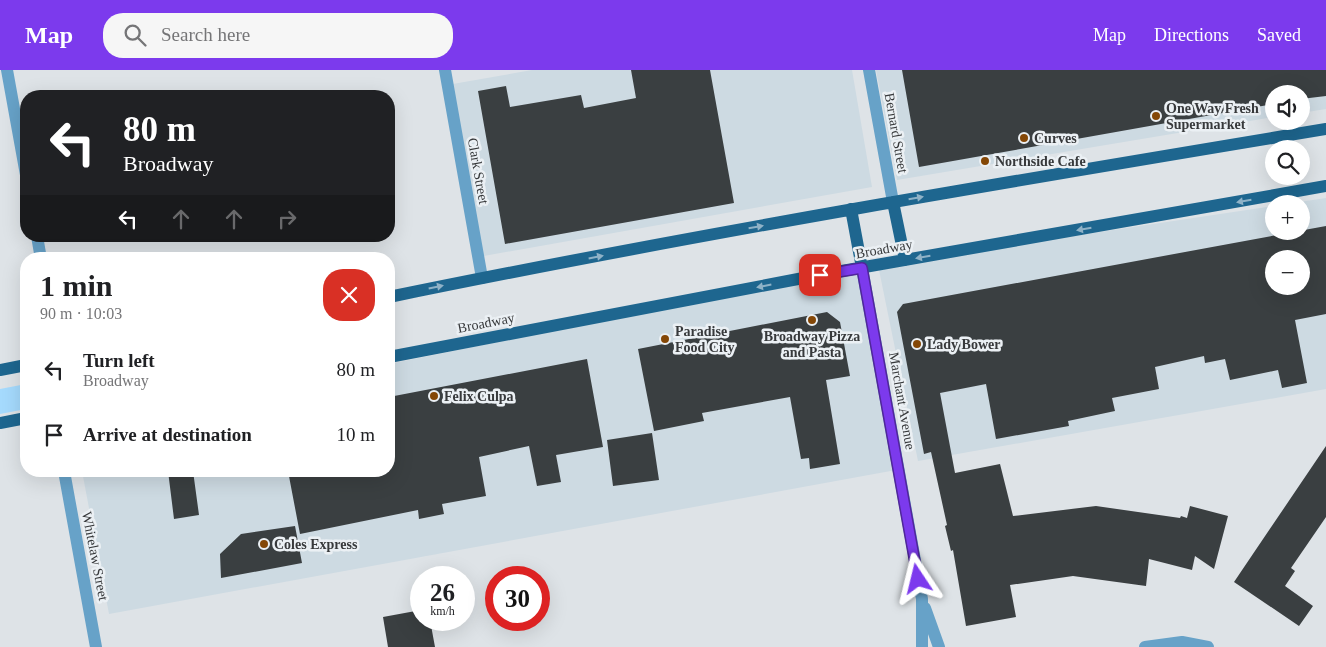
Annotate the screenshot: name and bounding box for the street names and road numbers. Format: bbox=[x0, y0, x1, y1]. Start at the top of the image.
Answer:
street label: Bernard Street bbox=[882, 92, 910, 174]
street label: Clark Street bbox=[465, 137, 491, 206]
street label: Broadway bbox=[854, 237, 914, 261]
street label: Broadway bbox=[456, 310, 516, 336]
street label: Marchant Avenue bbox=[886, 351, 918, 451]
street label: Whitelaw Street bbox=[79, 510, 111, 602]

